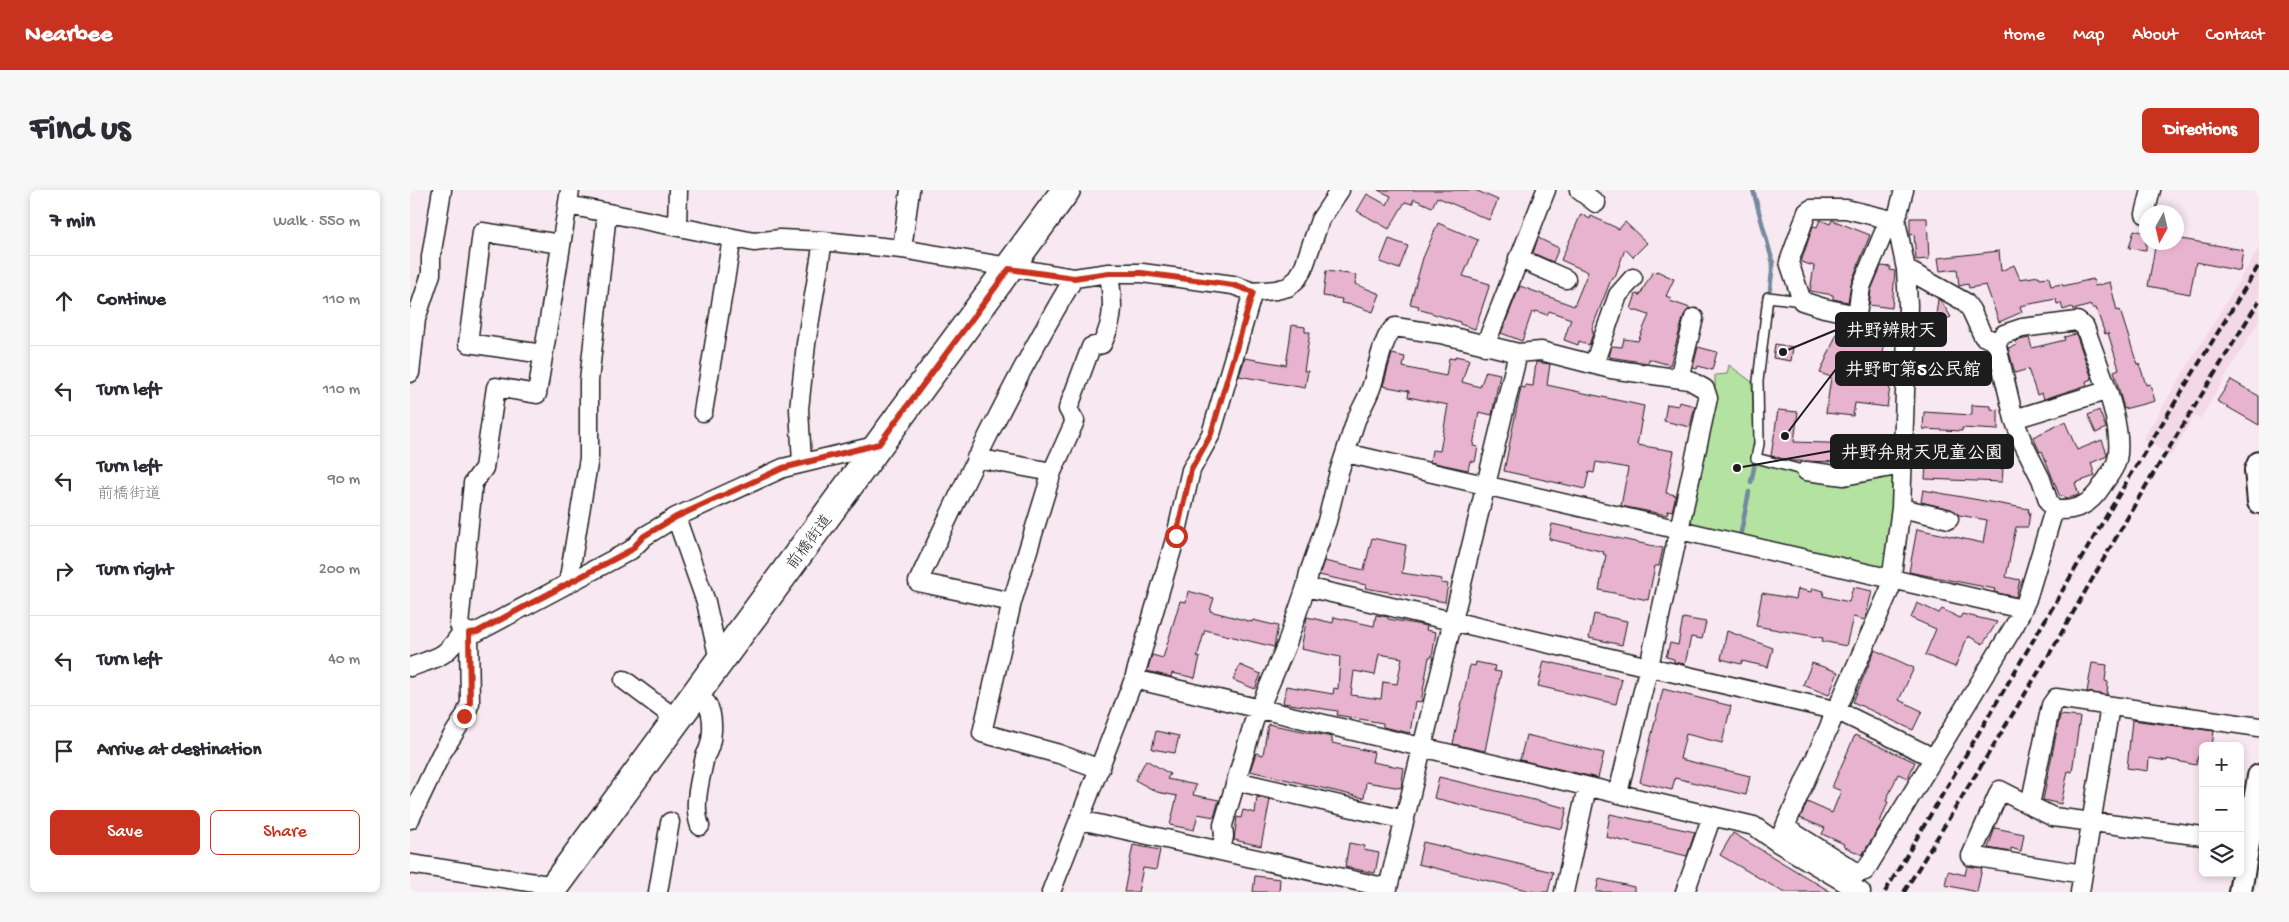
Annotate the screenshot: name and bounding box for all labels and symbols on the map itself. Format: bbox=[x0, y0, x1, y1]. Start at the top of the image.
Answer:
north arrow bbox=[2139, 205, 2184, 250]
callout: 井野辨財天 bbox=[1836, 313, 1946, 346]
text: 井野辨財天 bbox=[1846, 321, 1936, 343]
callout: 井野町第5公民館 bbox=[1836, 352, 1991, 385]
text: 井野町第5公民館 bbox=[1845, 360, 1981, 382]
callout: 井野弁財天児童公園 bbox=[1831, 435, 2013, 468]
text: 井野弁財天児童公園 bbox=[1841, 443, 2003, 465]
street label: 前橋街道 bbox=[783, 511, 838, 574]
route start bbox=[1165, 525, 1188, 548]
route end bbox=[453, 705, 476, 728]

